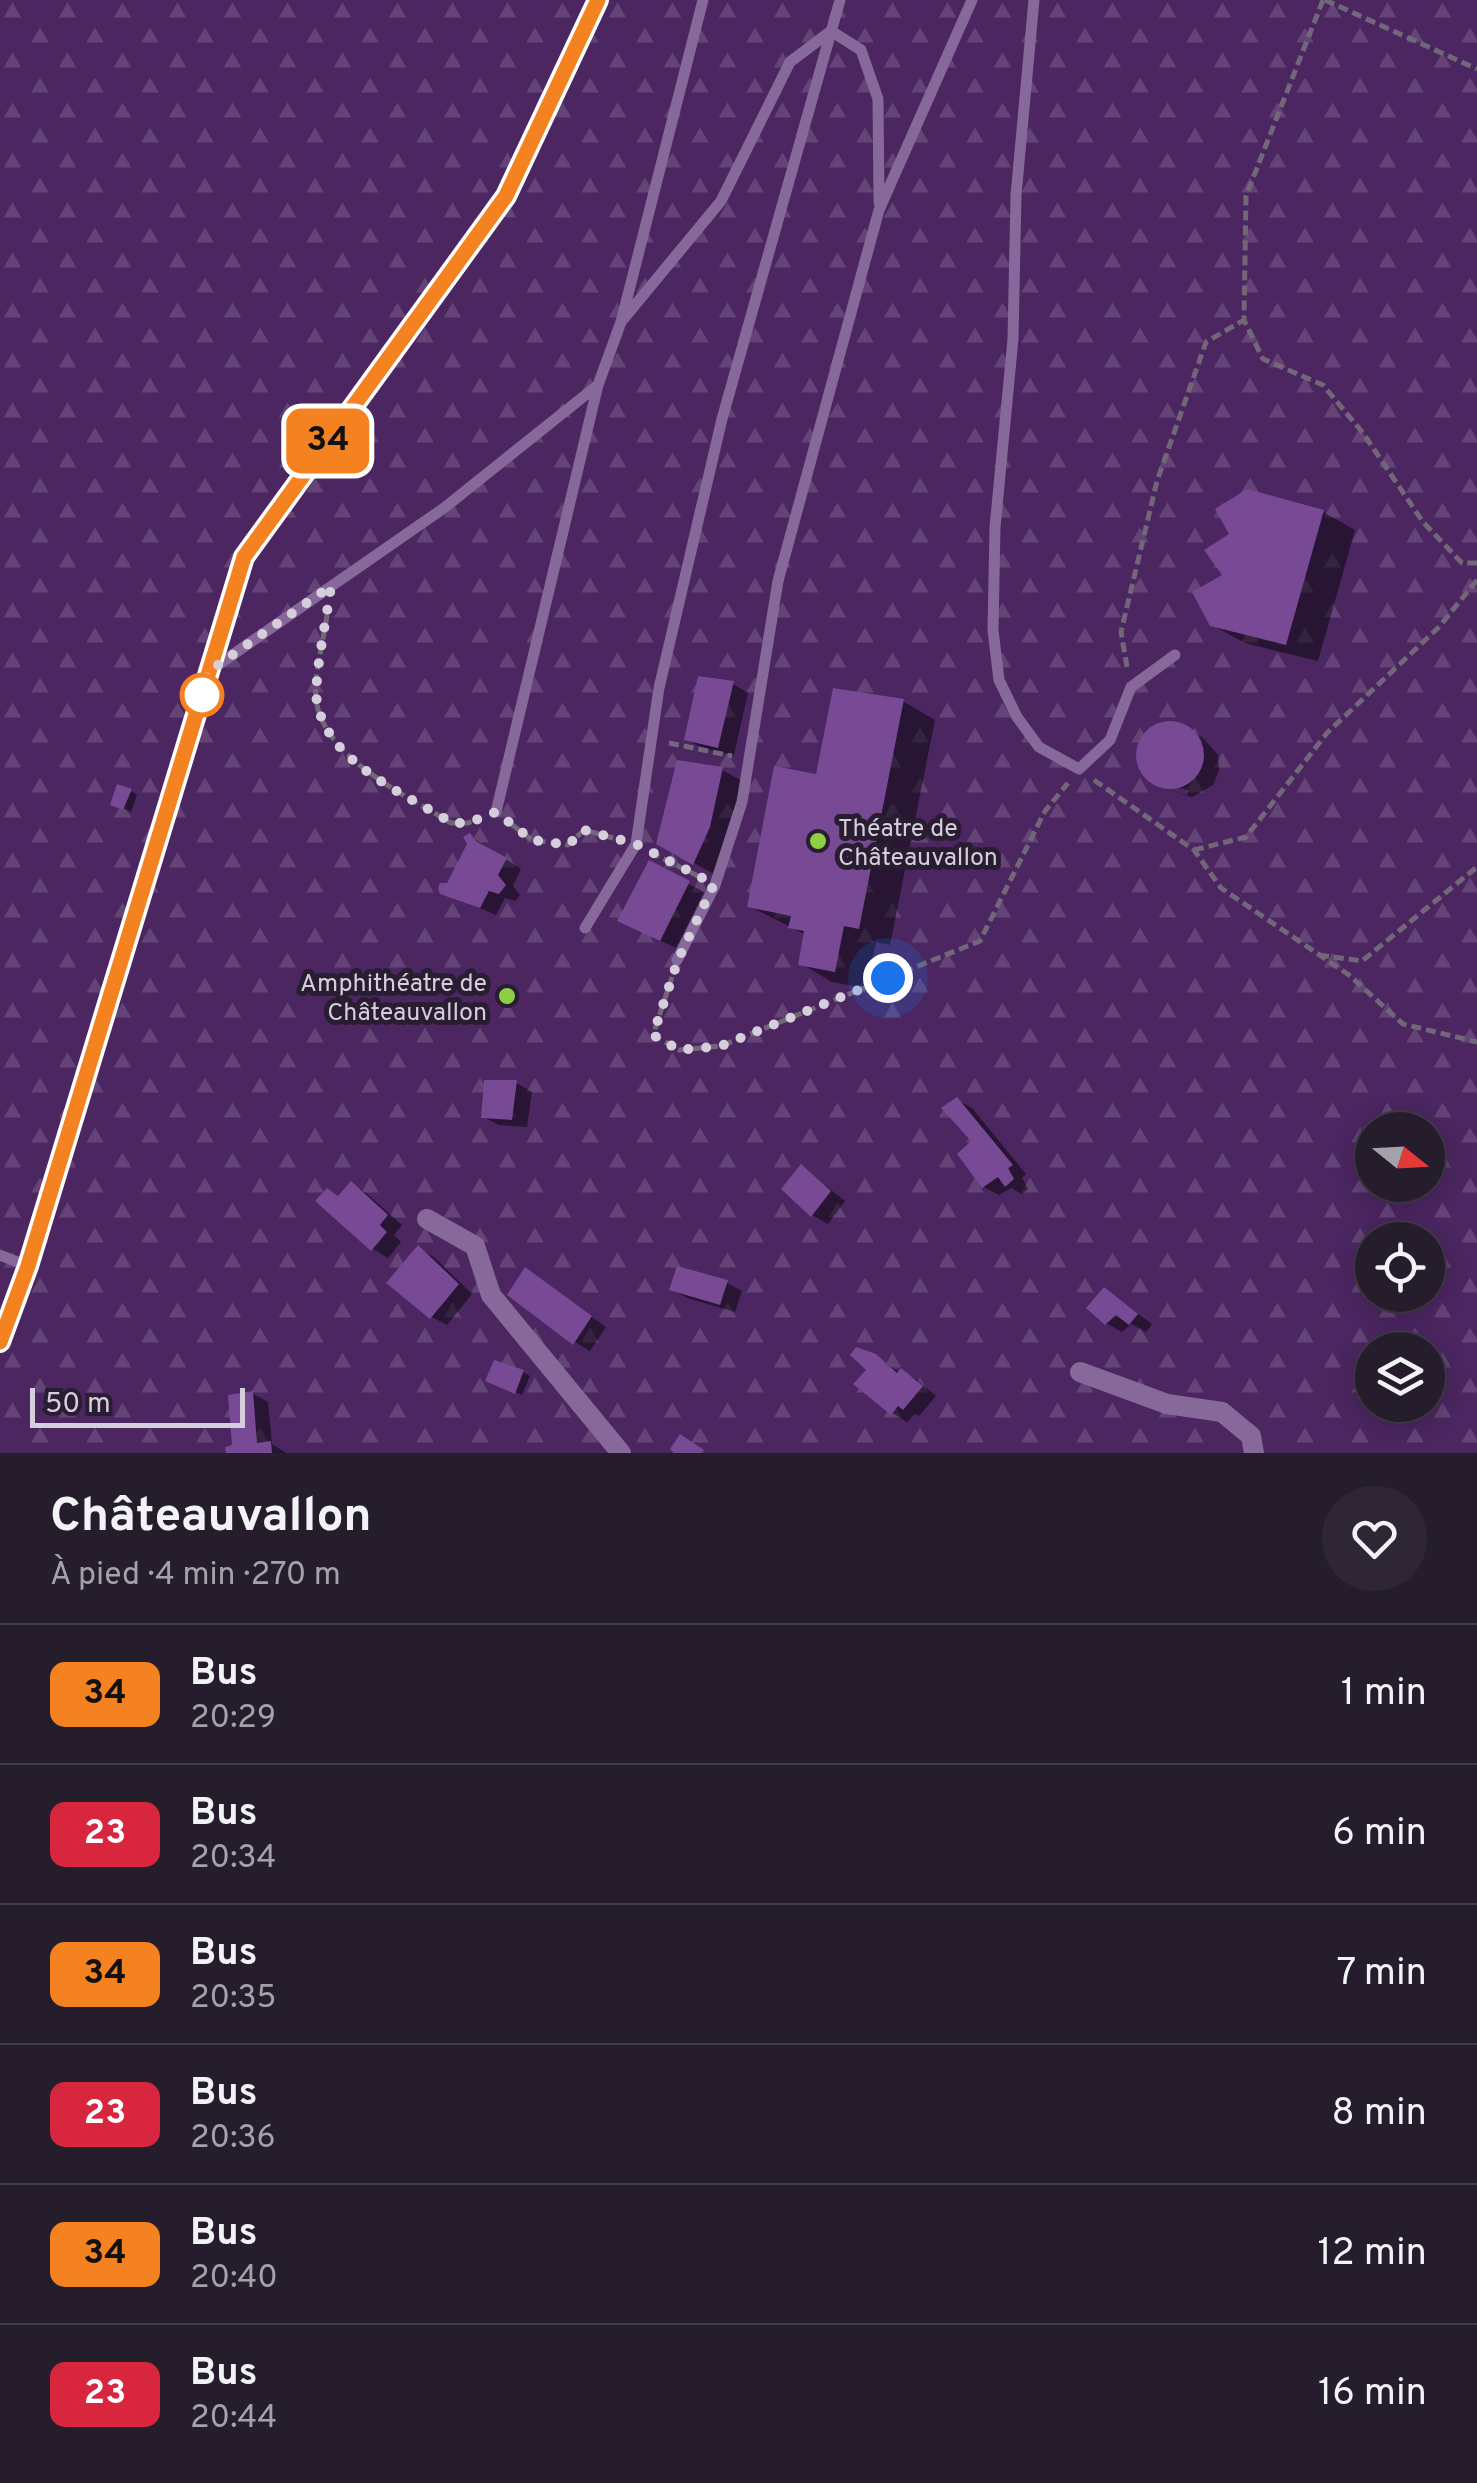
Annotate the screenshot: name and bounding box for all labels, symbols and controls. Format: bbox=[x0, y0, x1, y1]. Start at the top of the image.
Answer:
line badge: 34 bbox=[283, 408, 373, 474]
text: 34 bbox=[306, 419, 350, 463]
unlabelled marker bbox=[181, 674, 223, 716]
place label: Théatre de Châteauvallon bbox=[838, 814, 998, 875]
marker: Théatre de Châteauvallon bbox=[807, 830, 829, 852]
your location bbox=[863, 953, 913, 1003]
place label: Amphithéatre de Châteauvallon bbox=[300, 969, 487, 1030]
marker: Amphithéatre de Châteauvallon bbox=[496, 985, 518, 1007]
north arrow bbox=[1355, 1112, 1445, 1202]
map controls bbox=[1355, 1112, 1445, 1422]
button: locate bbox=[1355, 1222, 1445, 1312]
button: layers bbox=[1355, 1332, 1445, 1422]
scale bar bbox=[30, 1383, 245, 1428]
text: 50 m bbox=[45, 1387, 111, 1423]
button: heart bbox=[1322, 1486, 1427, 1591]
text: Châteauvallon bbox=[50, 1488, 372, 1548]
text: À pied · 4 min · 270 m bbox=[50, 1556, 341, 1596]
text: Bus bbox=[190, 1650, 257, 1699]
text: 1 min bbox=[1341, 1670, 1427, 1719]
text: 34 bbox=[83, 1672, 127, 1716]
text: 20:29 bbox=[190, 1699, 276, 1739]
text: Bus bbox=[190, 1790, 257, 1839]
text: 6 min bbox=[1332, 1810, 1427, 1859]
text: 23 bbox=[84, 1812, 126, 1856]
text: 20:34 bbox=[190, 1839, 276, 1879]
text: Bus bbox=[190, 1930, 257, 1979]
text: 7 min bbox=[1337, 1950, 1427, 1999]
text: 34 bbox=[83, 1952, 127, 1996]
text: 20:35 bbox=[190, 1979, 276, 2019]
text: Bus bbox=[190, 2070, 257, 2119]
text: 8 min bbox=[1332, 2090, 1427, 2139]
text: 23 bbox=[84, 2092, 126, 2136]
text: 20:36 bbox=[190, 2119, 276, 2159]
text: Bus bbox=[190, 2210, 257, 2259]
text: 12 min bbox=[1317, 2230, 1427, 2279]
text: 34 bbox=[83, 2232, 127, 2276]
text: 20:40 bbox=[190, 2259, 278, 2299]
text: Bus bbox=[190, 2350, 257, 2399]
text: 16 min bbox=[1318, 2370, 1427, 2419]
text: 23 bbox=[84, 2372, 126, 2416]
text: 20:44 bbox=[190, 2399, 277, 2439]

